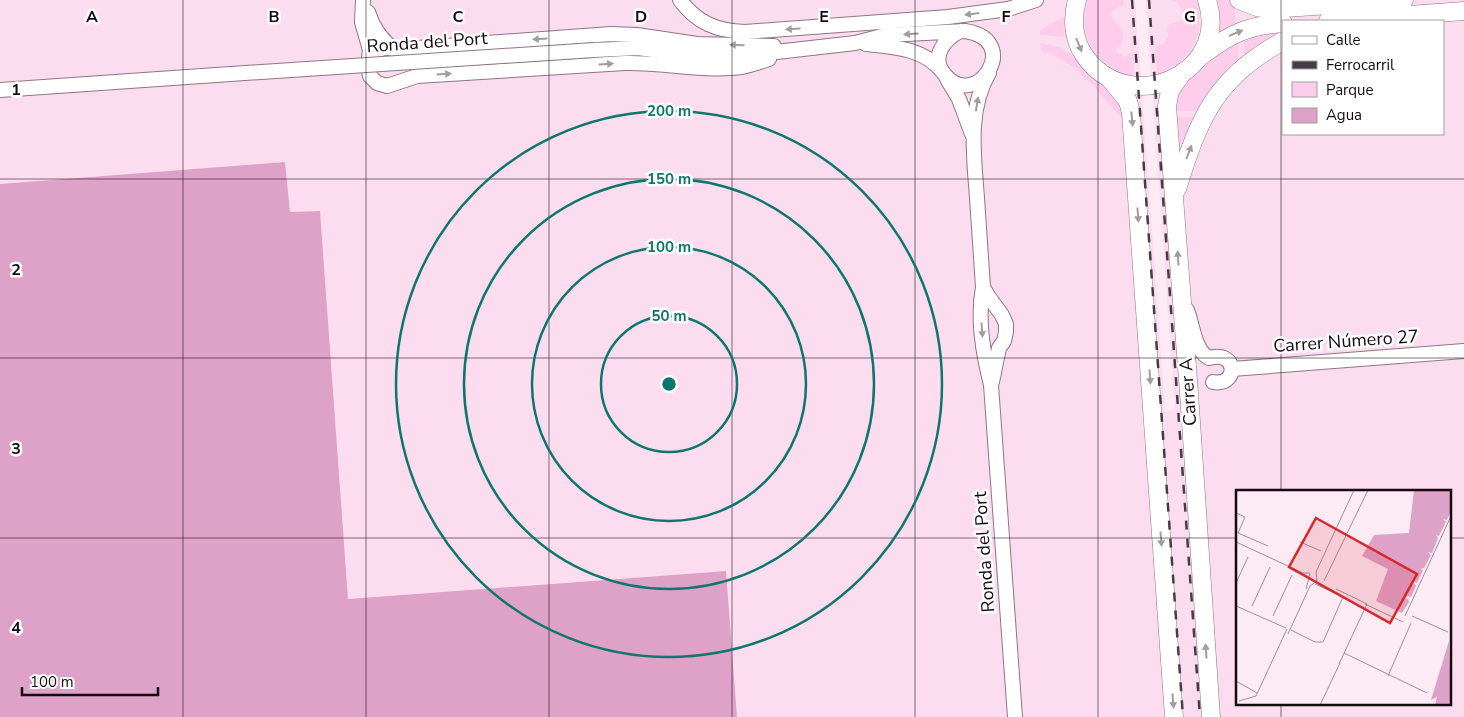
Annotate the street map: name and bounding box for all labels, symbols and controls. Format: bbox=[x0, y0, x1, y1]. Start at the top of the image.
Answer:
text: A bbox=[86, 6, 98, 28]
text: B bbox=[268, 6, 280, 28]
text: C bbox=[453, 6, 464, 28]
text: D bbox=[635, 6, 647, 28]
text: E bbox=[819, 6, 829, 28]
text: F bbox=[1002, 6, 1011, 28]
text: G bbox=[1184, 6, 1196, 28]
one-way arrow bbox=[964, 10, 980, 18]
legend bbox=[1282, 20, 1444, 135]
one-way arrow bbox=[784, 25, 800, 33]
street label: Ronda del Port bbox=[366, 26, 489, 58]
one-way arrow bbox=[1229, 29, 1244, 37]
one-way arrow bbox=[903, 30, 919, 38]
text: Calle bbox=[1326, 30, 1361, 50]
one-way arrow bbox=[532, 36, 548, 44]
one-way arrow bbox=[1076, 37, 1084, 52]
one-way arrow bbox=[728, 41, 744, 49]
text: Ferrocarril bbox=[1326, 55, 1395, 75]
one-way arrow bbox=[598, 59, 614, 67]
one-way arrow bbox=[436, 70, 452, 78]
text: 1 bbox=[11, 79, 21, 101]
text: Parque bbox=[1326, 80, 1374, 100]
one-way arrow bbox=[974, 95, 982, 111]
text: 200 m bbox=[647, 101, 691, 121]
text: Agua bbox=[1326, 105, 1362, 125]
one-way arrow bbox=[1128, 111, 1136, 127]
one-way arrow bbox=[1185, 144, 1193, 159]
text: 150 m bbox=[647, 169, 691, 189]
one-way arrow bbox=[1134, 207, 1142, 223]
text: 100 m bbox=[647, 237, 691, 257]
one-way arrow bbox=[1174, 249, 1182, 265]
text: 2 bbox=[11, 259, 21, 281]
text: 50 m bbox=[651, 306, 687, 326]
one-way arrow bbox=[978, 322, 986, 338]
street label: Carrer Número 27 bbox=[1272, 324, 1420, 358]
street label: Carrer A bbox=[1174, 357, 1202, 427]
one-way arrow bbox=[1146, 370, 1154, 386]
centre of rings bbox=[660, 375, 678, 393]
text: 3 bbox=[11, 438, 21, 460]
street label: Ronda del Port bbox=[968, 490, 1000, 613]
inset map bbox=[1236, 490, 1452, 704]
one-way arrow bbox=[1157, 532, 1165, 548]
text: 4 bbox=[11, 617, 21, 639]
one-way arrow bbox=[1202, 643, 1210, 659]
scale bar bbox=[22, 664, 159, 696]
text: 100 m bbox=[30, 672, 74, 692]
one-way arrow bbox=[1169, 694, 1177, 710]

